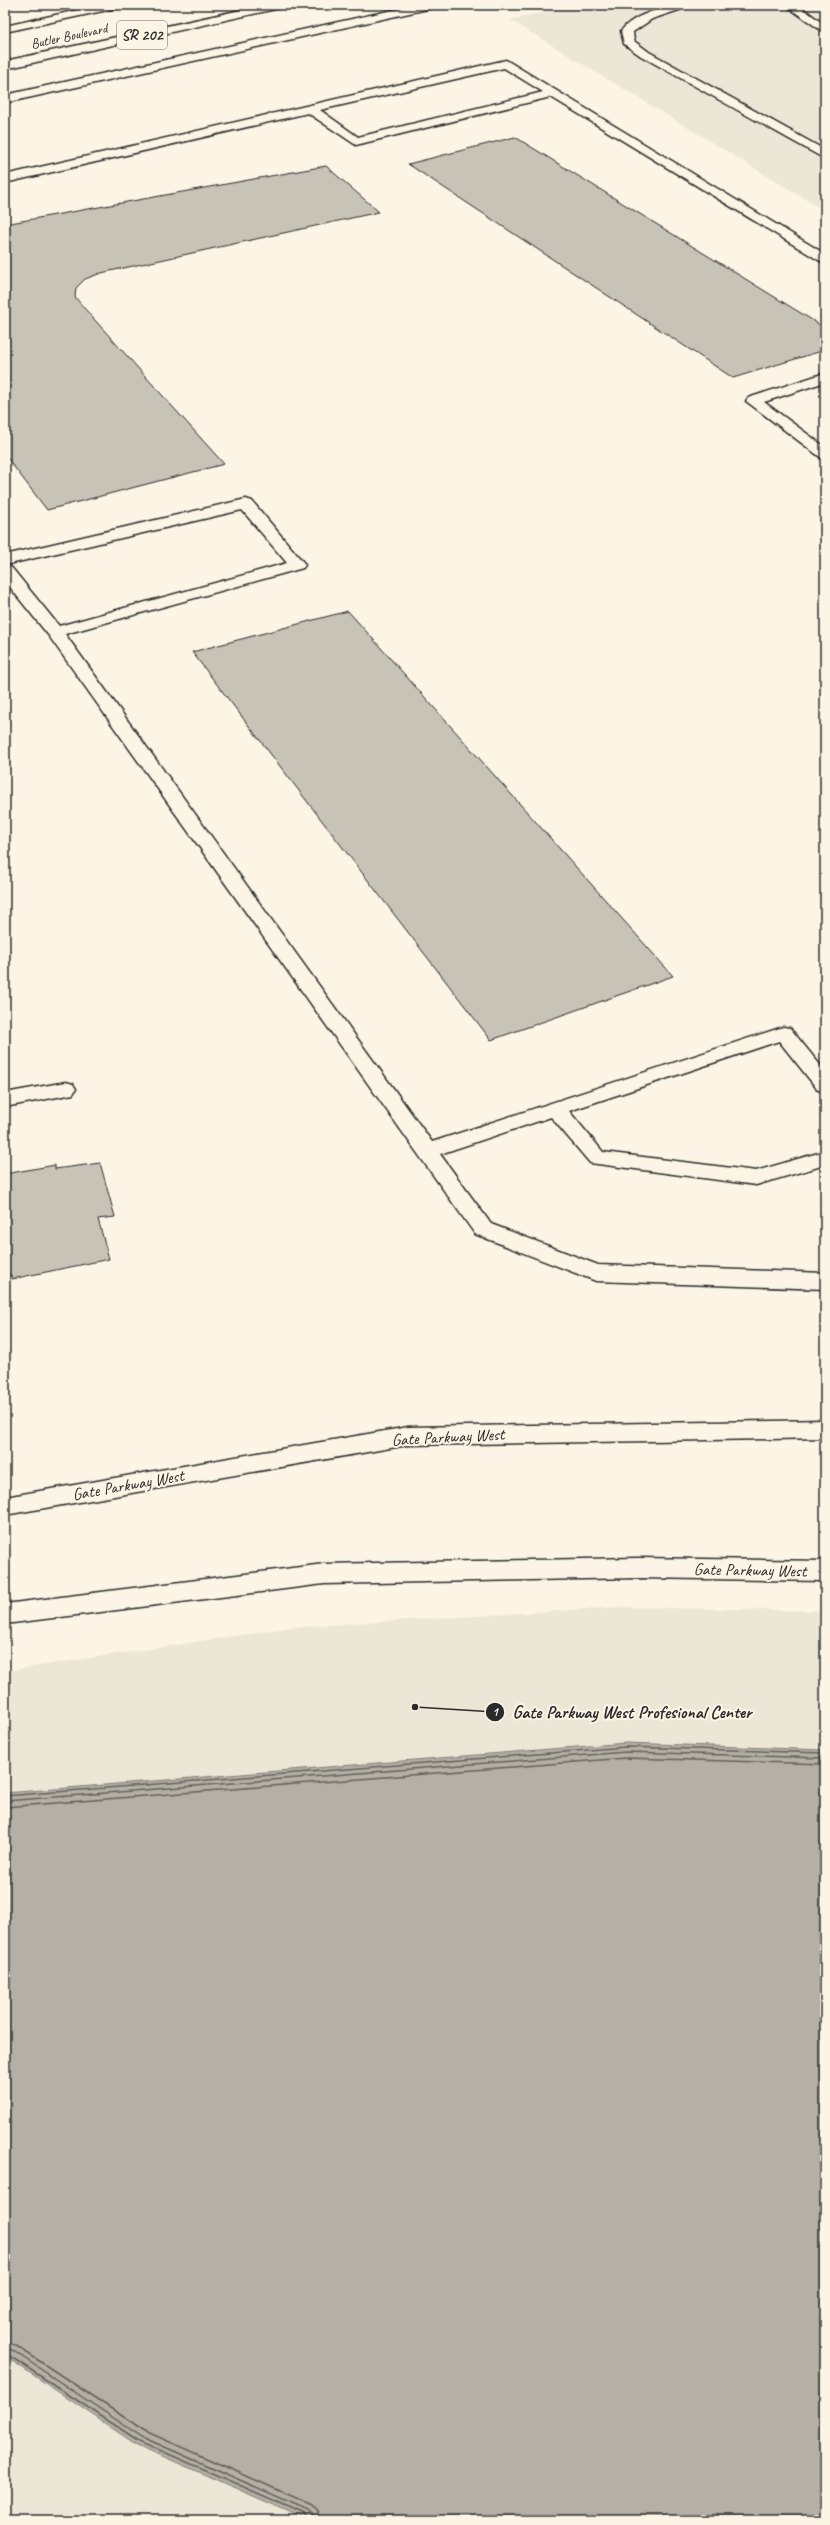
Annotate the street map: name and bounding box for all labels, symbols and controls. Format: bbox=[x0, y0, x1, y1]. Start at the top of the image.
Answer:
street label: Butler Boulevard bbox=[29, 19, 111, 52]
road number: SR 202 bbox=[117, 21, 167, 49]
street label: Gate Parkway West bbox=[391, 1423, 507, 1450]
street label: Gate Parkway West bbox=[71, 1464, 188, 1505]
street label: Gate Parkway West bbox=[693, 1559, 809, 1582]
callout: Gate Parkway West Profesional Center bbox=[485, 1697, 760, 1727]
text: Gate Parkway West Profesional Center bbox=[512, 1701, 754, 1723]
text: 1 bbox=[492, 1704, 499, 1720]

